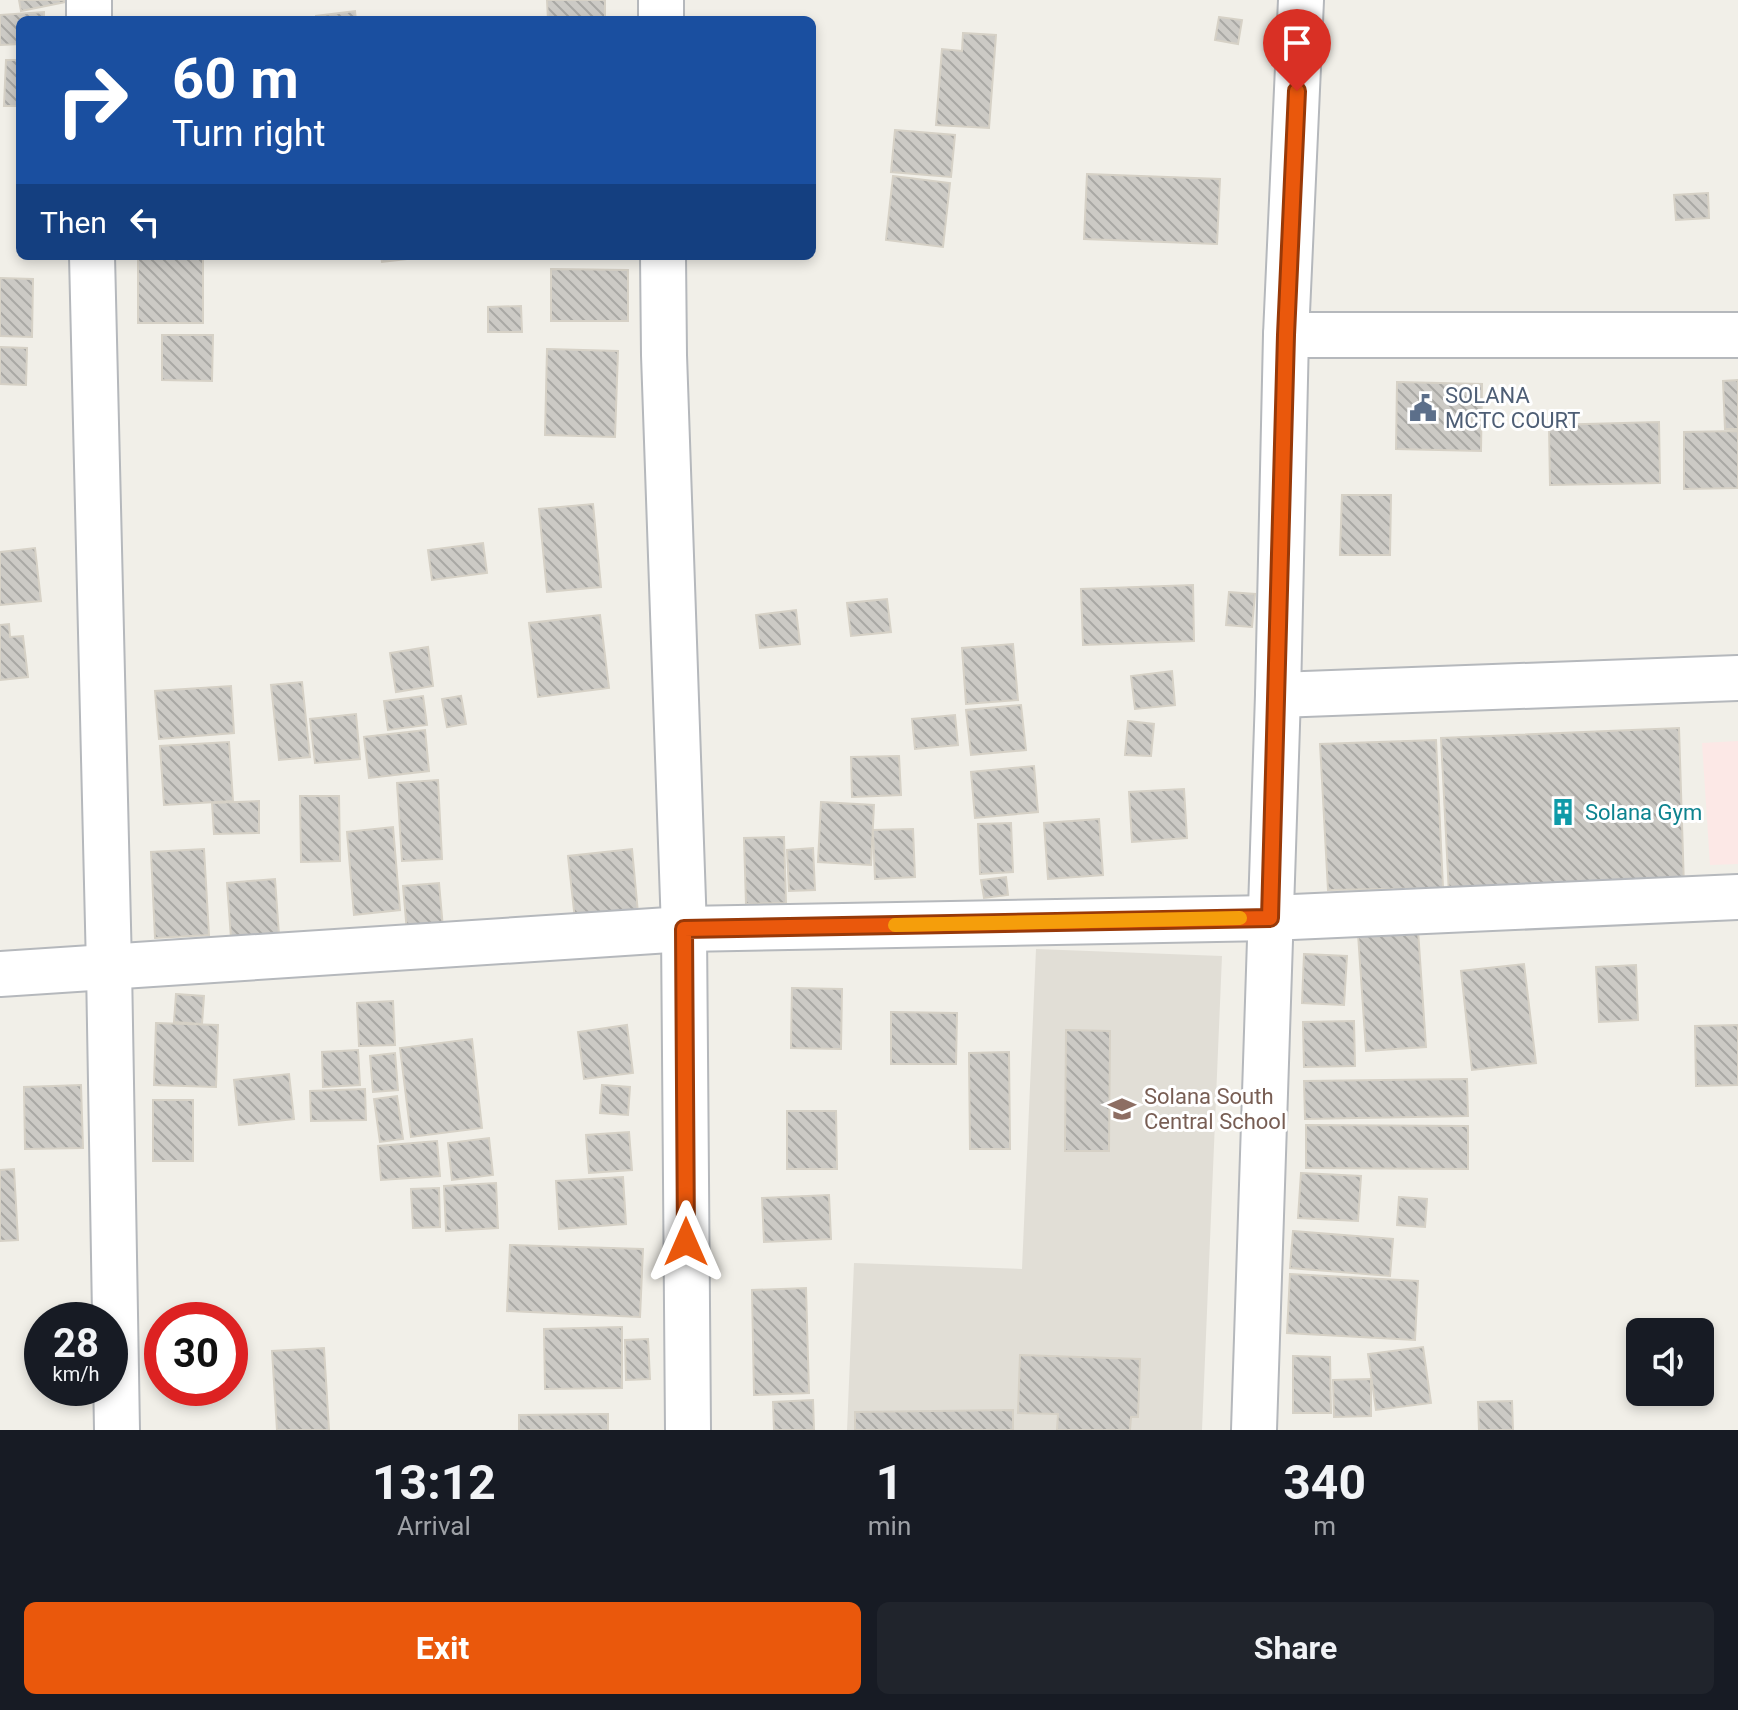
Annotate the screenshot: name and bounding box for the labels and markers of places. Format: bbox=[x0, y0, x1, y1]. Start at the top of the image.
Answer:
pin bbox=[1263, 9, 1331, 91]
place label: SOLANA MCTC COURT bbox=[1445, 383, 1580, 433]
public building icon: SOLANA MCTC COURT bbox=[1408, 393, 1438, 423]
building icon: Solana Gym bbox=[1548, 797, 1578, 827]
place label: Solana Gym bbox=[1585, 800, 1702, 825]
place label: Solana South Central School bbox=[1144, 1084, 1286, 1134]
school or university icon: Solana South Central School bbox=[1107, 1094, 1137, 1124]

